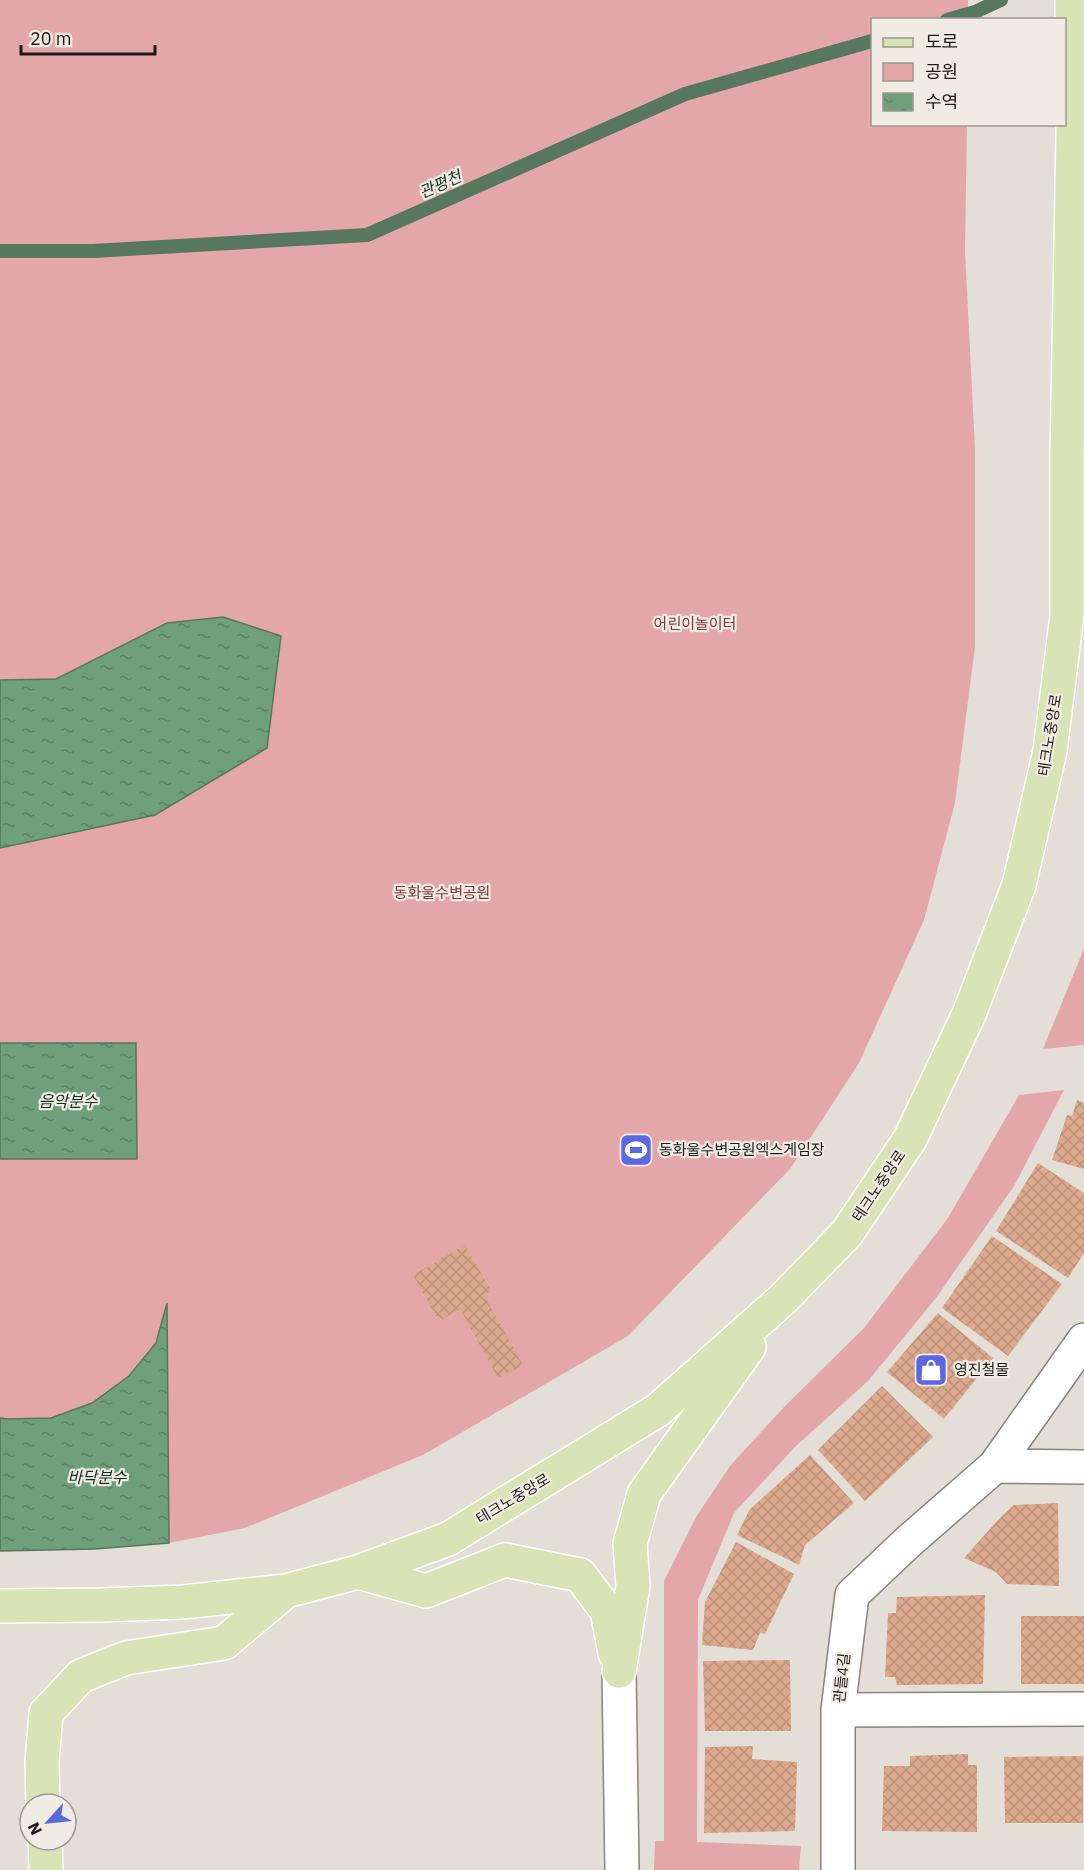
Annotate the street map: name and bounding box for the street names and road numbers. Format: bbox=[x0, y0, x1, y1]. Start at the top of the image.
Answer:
street label: 테크노중앙로 bbox=[1034, 693, 1065, 777]
street label: 테크노중앙로 bbox=[848, 1146, 910, 1225]
street label: 테크노중앙로 bbox=[472, 1469, 553, 1528]
street label: 관들4길 bbox=[829, 1652, 854, 1704]

